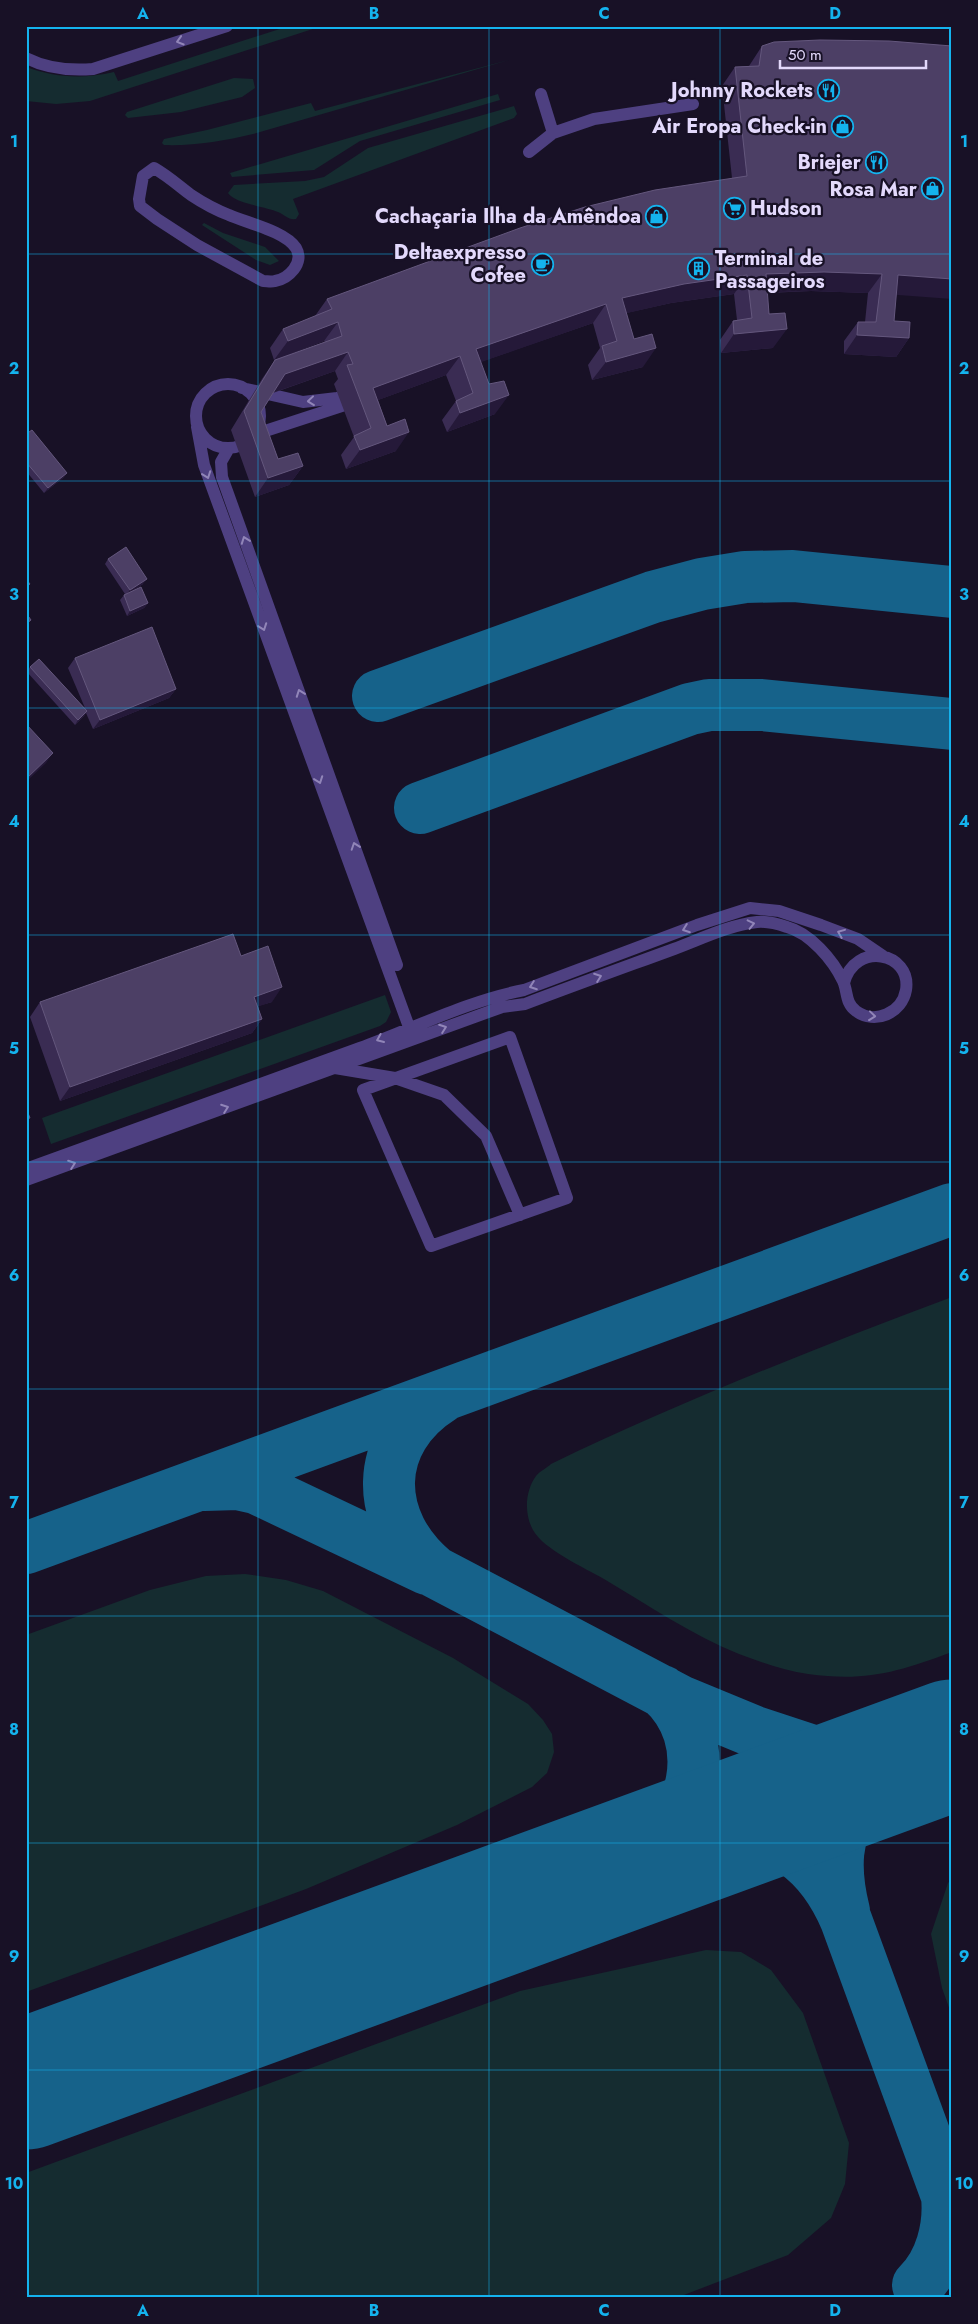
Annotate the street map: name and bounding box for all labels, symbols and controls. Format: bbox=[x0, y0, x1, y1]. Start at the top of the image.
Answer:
text: A bbox=[136, 2, 149, 25]
text: B bbox=[369, 2, 379, 25]
text: C bbox=[598, 2, 610, 25]
text: D bbox=[829, 2, 841, 25]
one-way arrow bbox=[177, 36, 185, 46]
scale bar bbox=[780, 38, 927, 70]
text: 50 m bbox=[788, 44, 822, 66]
place label: Johnny Rockets bbox=[667, 76, 813, 105]
restaurant icon: Johnny Rockets bbox=[817, 78, 841, 102]
place label: Air Eropa Check-in bbox=[651, 112, 827, 141]
shop icon: Air Eropa Check-in bbox=[831, 114, 855, 138]
text: 1 bbox=[10, 130, 18, 153]
text: 1 bbox=[960, 130, 968, 153]
place label: Briejer bbox=[797, 148, 862, 177]
restaurant icon: Briejer bbox=[865, 150, 889, 174]
place label: Rosa Mar bbox=[830, 175, 918, 204]
shop icon: Rosa Mar bbox=[921, 177, 945, 201]
place label: Hudson bbox=[750, 194, 822, 223]
supermarket icon: Hudson bbox=[722, 196, 746, 220]
place label: Cachaçaria Ilha da Amêndoa bbox=[375, 202, 641, 231]
shop icon: Cachaçaria Ilha da Amêndoa bbox=[645, 204, 669, 228]
place label: Deltaexpresso Cofee bbox=[394, 238, 526, 290]
place label: Terminal de Passageiros bbox=[715, 244, 825, 296]
cafe icon: Deltaexpresso Cofee bbox=[530, 252, 554, 276]
building icon: Terminal de Passageiros bbox=[687, 257, 711, 281]
text: 2 bbox=[9, 357, 19, 380]
text: 2 bbox=[959, 357, 969, 380]
one-way arrow bbox=[306, 395, 314, 406]
one-way arrow bbox=[201, 470, 211, 479]
one-way arrow bbox=[241, 536, 251, 545]
text: 3 bbox=[9, 583, 19, 606]
text: 3 bbox=[959, 583, 969, 606]
one-way arrow bbox=[257, 623, 267, 631]
one-way arrow bbox=[296, 689, 306, 697]
one-way arrow bbox=[313, 775, 323, 784]
text: 4 bbox=[8, 810, 20, 833]
text: 4 bbox=[958, 810, 970, 833]
one-way arrow bbox=[351, 842, 361, 850]
one-way arrow bbox=[747, 919, 756, 930]
one-way arrow bbox=[682, 923, 691, 934]
one-way arrow bbox=[837, 928, 846, 939]
one-way arrow bbox=[593, 973, 602, 983]
one-way arrow bbox=[530, 980, 538, 990]
one-way arrow bbox=[868, 1010, 876, 1021]
one-way arrow bbox=[438, 1024, 447, 1035]
one-way arrow bbox=[376, 1033, 385, 1044]
text: 5 bbox=[9, 1037, 19, 1060]
text: 5 bbox=[959, 1037, 969, 1060]
one-way arrow bbox=[220, 1104, 229, 1114]
one-way arrow bbox=[67, 1160, 76, 1170]
text: 6 bbox=[9, 1264, 19, 1287]
text: 6 bbox=[959, 1264, 969, 1287]
text: 7 bbox=[9, 1491, 19, 1514]
text: 7 bbox=[959, 1491, 969, 1514]
text: 8 bbox=[9, 1718, 19, 1741]
text: 8 bbox=[959, 1718, 969, 1741]
text: 9 bbox=[9, 1945, 19, 1968]
text: 9 bbox=[959, 1945, 969, 1968]
text: 10 bbox=[5, 2172, 23, 2195]
text: 10 bbox=[955, 2172, 973, 2195]
text: A bbox=[136, 2299, 149, 2322]
text: B bbox=[369, 2299, 379, 2322]
text: C bbox=[598, 2299, 610, 2322]
text: D bbox=[829, 2299, 841, 2322]

